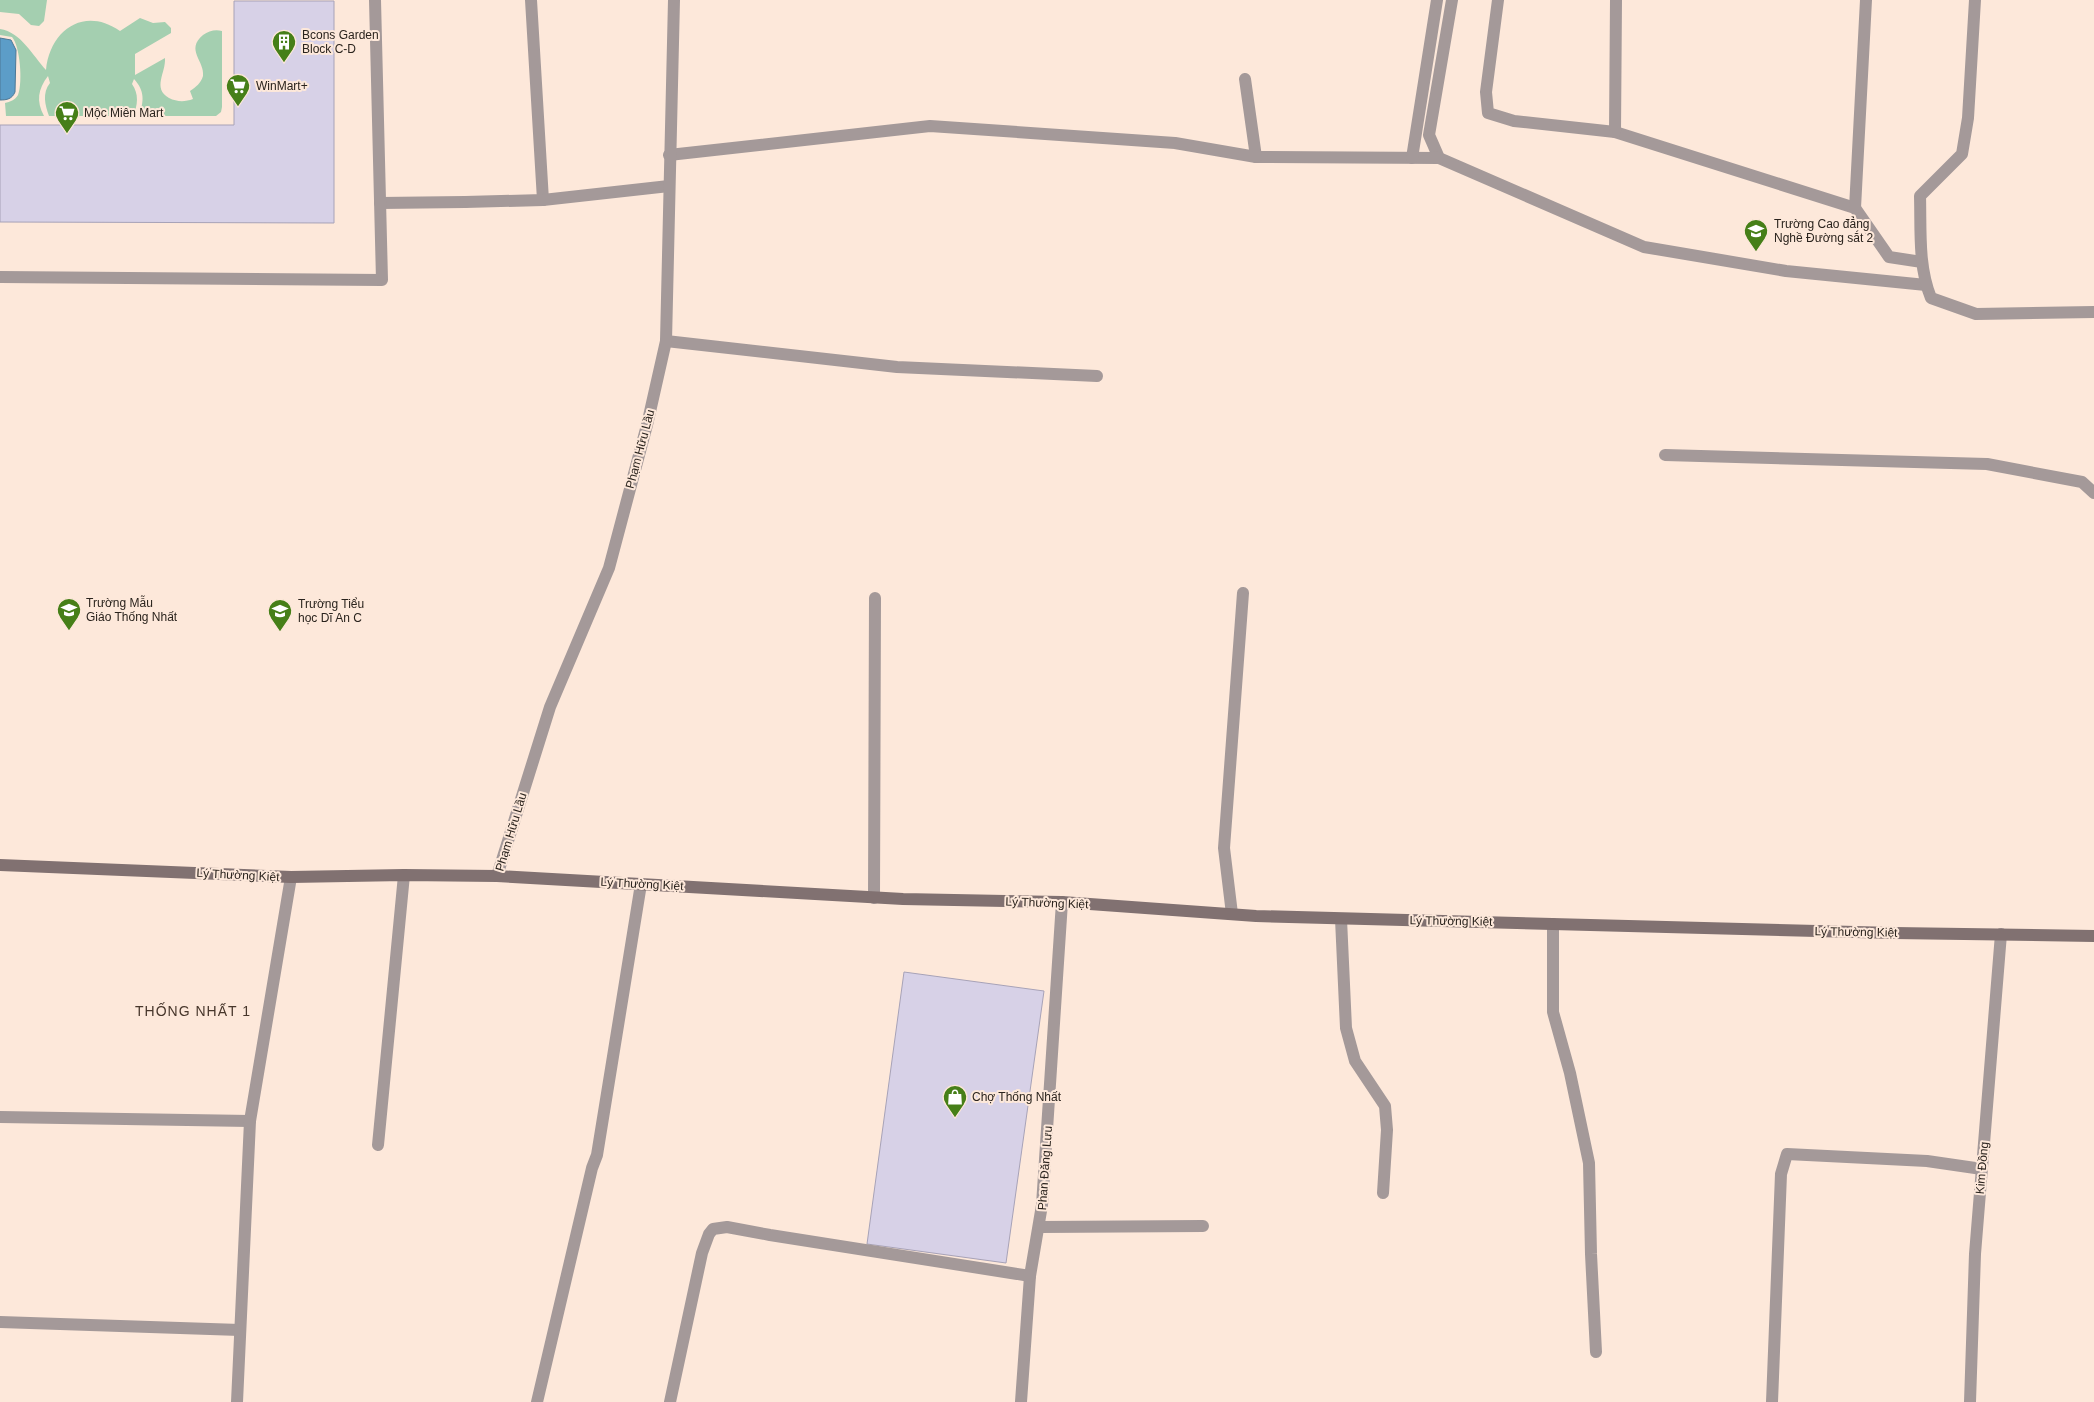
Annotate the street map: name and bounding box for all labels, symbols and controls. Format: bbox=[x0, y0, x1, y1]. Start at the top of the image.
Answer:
place label: Bcons Garden Block C-D bbox=[302, 28, 379, 56]
building icon: Bcons Garden Block C-D bbox=[271, 29, 297, 63]
supermarket icon: WinMart+ bbox=[225, 73, 251, 107]
place label: WinMart+ bbox=[256, 79, 308, 93]
supermarket icon: Mộc Miên Mart bbox=[54, 100, 80, 134]
place label: Mộc Miên Mart bbox=[84, 106, 164, 120]
place label: Trường Cao đẳng Nghề Đường sắt 2 bbox=[1774, 216, 1874, 245]
school or university icon: Trường Cao đẳng Nghề Đường sắt 2 bbox=[1743, 218, 1769, 252]
street label: Phạm Hữu Lầu bbox=[623, 408, 657, 490]
place label: Trường Mẫu Giáo Thống Nhất bbox=[86, 595, 178, 624]
school or university icon: Trường Mẫu Giáo Thống Nhất bbox=[56, 597, 82, 631]
place label: Trường Tiểu học Dĩ An C bbox=[298, 597, 364, 625]
school or university icon: Trường Tiểu học Dĩ An C bbox=[267, 598, 293, 632]
street label: Phạm Hữu Lầu bbox=[492, 791, 530, 873]
street label: Lý Thường Kiệt bbox=[196, 866, 280, 884]
street label: Lý Thường Kiệt bbox=[600, 875, 684, 893]
street label: Lý Thường Kiệt bbox=[1005, 895, 1089, 911]
street label: Lý Thường Kiệt bbox=[1409, 913, 1493, 929]
street label: Lý Thường Kiệt bbox=[1814, 924, 1898, 940]
district label: THỐNG NHẤT 1 bbox=[135, 1002, 251, 1019]
shop icon: Chợ Thống Nhất bbox=[942, 1084, 968, 1118]
place label: Chợ Thống Nhất bbox=[972, 1090, 1062, 1104]
street label: Phan Đăng Lưu bbox=[1035, 1125, 1055, 1211]
street label: Kim Đồng bbox=[1973, 1141, 1991, 1195]

